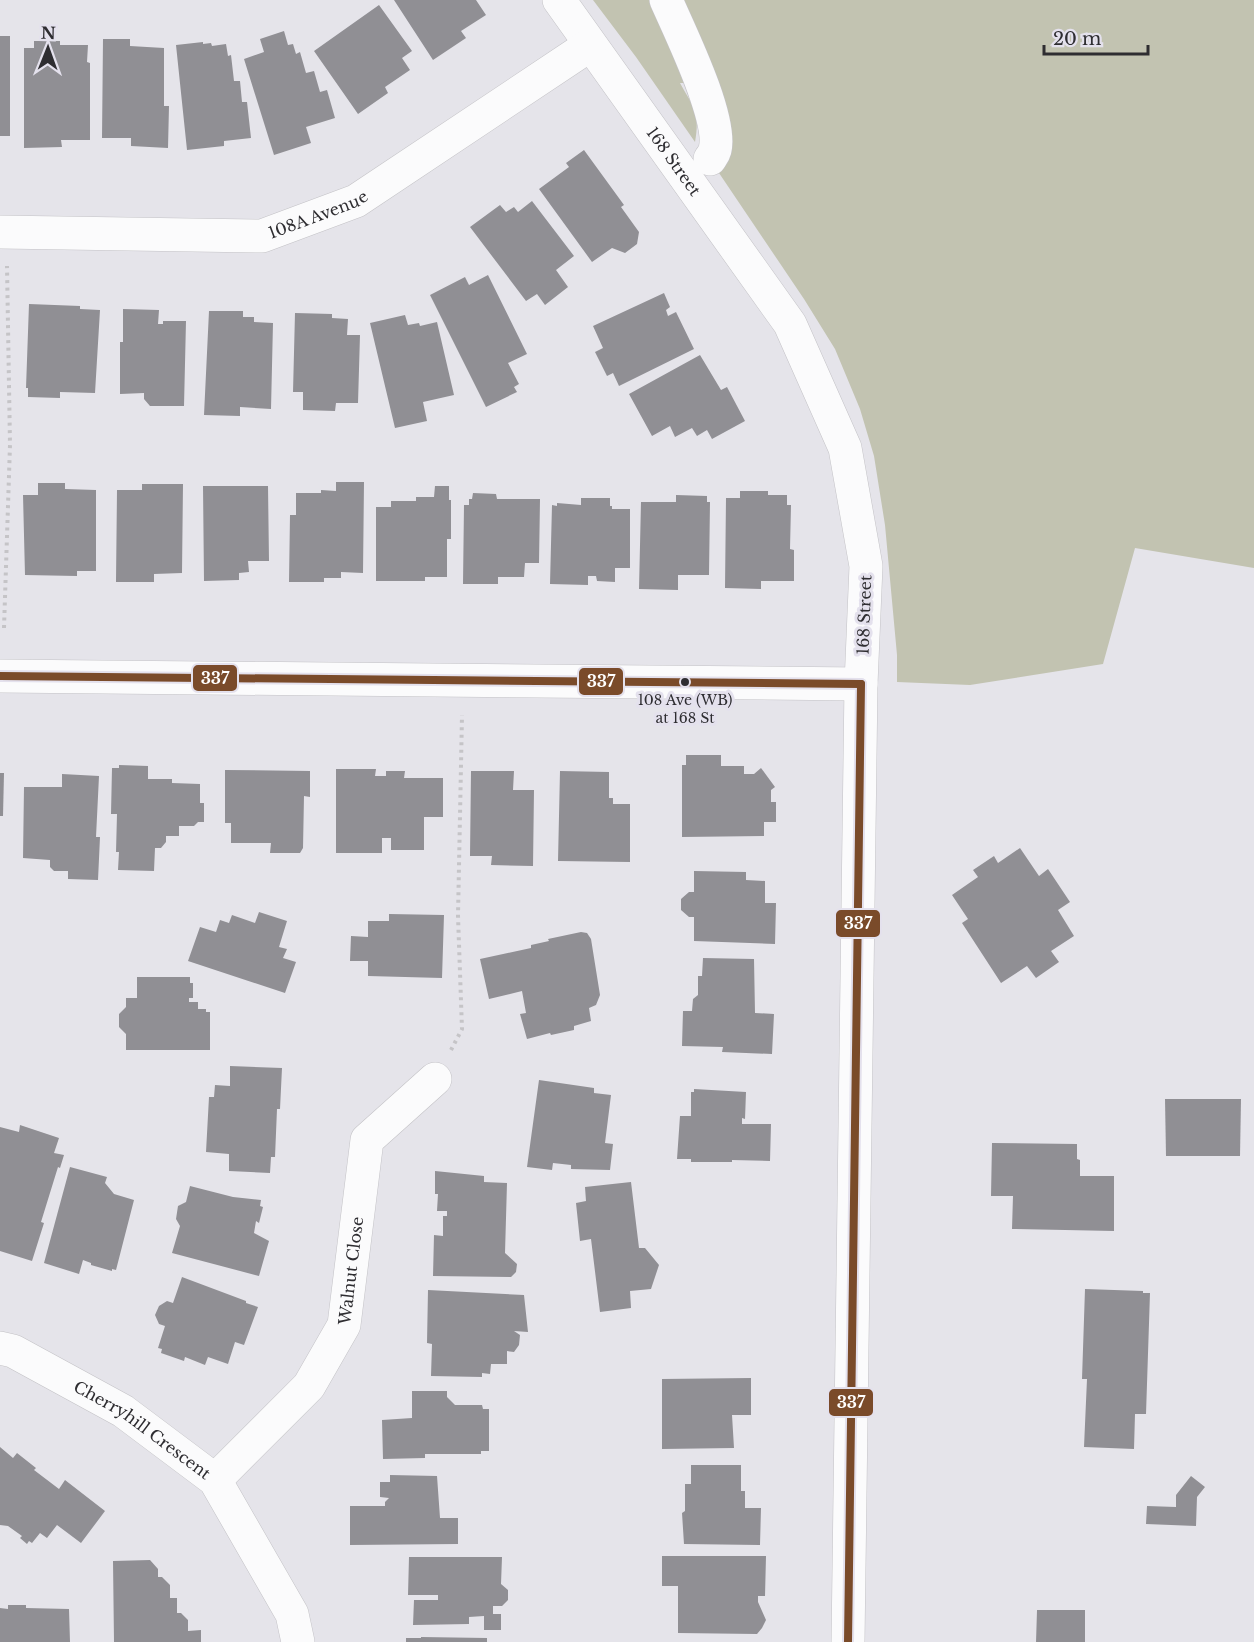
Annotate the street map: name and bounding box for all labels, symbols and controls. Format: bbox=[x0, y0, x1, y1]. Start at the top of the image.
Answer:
north arrow bbox=[18, 18, 78, 78]
scale bar bbox=[1044, 18, 1148, 56]
text: N bbox=[41, 23, 56, 43]
text: 20 m bbox=[1053, 28, 1101, 50]
street label: 168 Street bbox=[643, 123, 705, 200]
street label: 108A Avenue bbox=[266, 186, 372, 243]
street label: 168 Street bbox=[853, 575, 875, 655]
line badge: 337 bbox=[192, 664, 238, 692]
line badge: 337 bbox=[578, 667, 624, 696]
text: 337 bbox=[201, 668, 230, 688]
text: 337 bbox=[587, 671, 616, 691]
marker: 108 Ave (WB) at 168 St bbox=[679, 676, 691, 688]
place label: 108 Ave (WB) at 168 St bbox=[638, 691, 732, 727]
line badge: 337 bbox=[835, 909, 881, 938]
text: 337 bbox=[844, 913, 873, 933]
street label: Walnut Close bbox=[334, 1215, 367, 1327]
street label: Cherryhill Crescent bbox=[70, 1376, 215, 1483]
line badge: 337 bbox=[828, 1388, 874, 1417]
text: 337 bbox=[837, 1392, 866, 1412]

